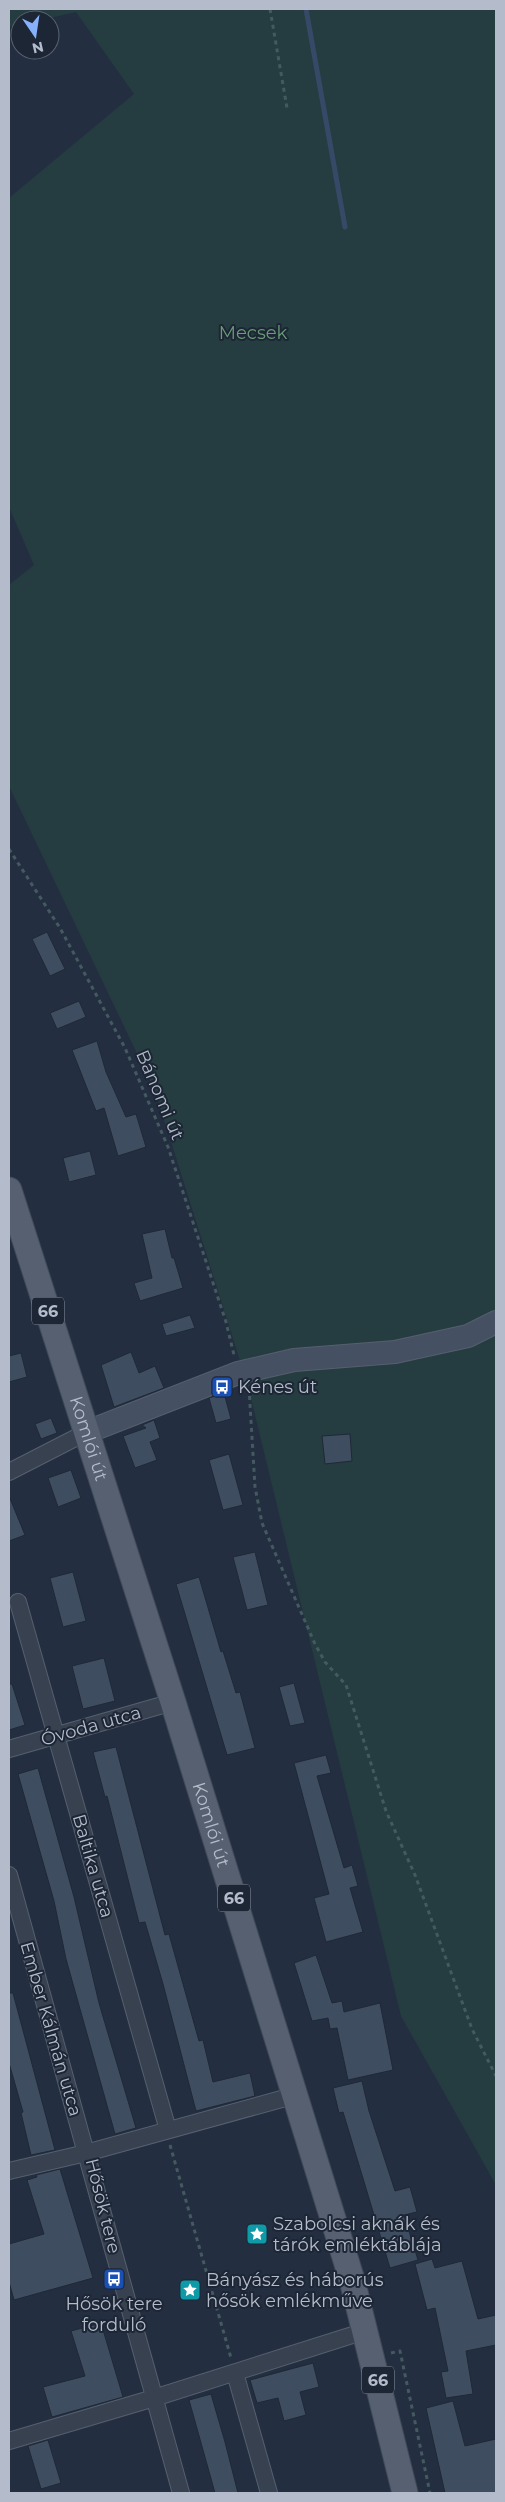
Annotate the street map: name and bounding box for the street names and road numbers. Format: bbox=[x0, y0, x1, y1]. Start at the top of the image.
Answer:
street label: Bánomi út bbox=[131, 1047, 189, 1143]
road number: 66 bbox=[32, 1298, 64, 1324]
street label: Komlói út bbox=[65, 1393, 113, 1484]
street label: Óvoda utca bbox=[38, 1701, 144, 1751]
street label: Komlói út bbox=[187, 1779, 234, 1870]
street label: Baltika utca bbox=[68, 1812, 118, 1920]
road number: 66 bbox=[218, 1885, 250, 1912]
street label: Ember Kálmán utca bbox=[16, 1939, 86, 2119]
street label: Hősök tere bbox=[81, 2156, 125, 2256]
road number: 66 bbox=[362, 2366, 394, 2394]

